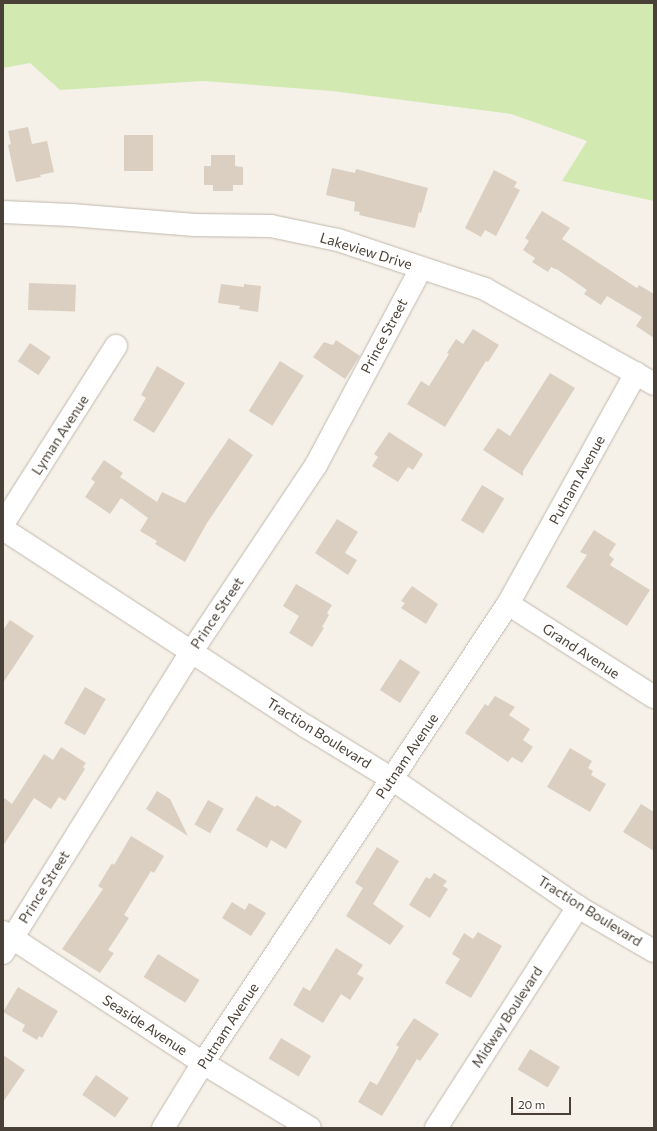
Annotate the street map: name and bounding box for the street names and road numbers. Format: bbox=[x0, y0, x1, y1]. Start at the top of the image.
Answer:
street label: Lakeview Drive bbox=[318, 229, 414, 273]
street label: Prince Street bbox=[357, 296, 411, 376]
street label: Lyman Avenue bbox=[28, 392, 92, 478]
street label: Putnam Avenue bbox=[546, 433, 608, 527]
street label: Prince Street bbox=[187, 574, 247, 652]
street label: Grand Avenue bbox=[539, 620, 623, 682]
street label: Traction Boulevard bbox=[264, 694, 374, 772]
street label: Putnam Avenue bbox=[372, 710, 442, 802]
street label: Prince Street bbox=[15, 848, 73, 926]
street label: Traction Boulevard bbox=[535, 872, 645, 950]
street label: Midway Boulevard bbox=[468, 963, 546, 1071]
street label: Putnam Avenue bbox=[194, 980, 262, 1072]
street label: Seaside Avenue bbox=[99, 991, 191, 1059]

